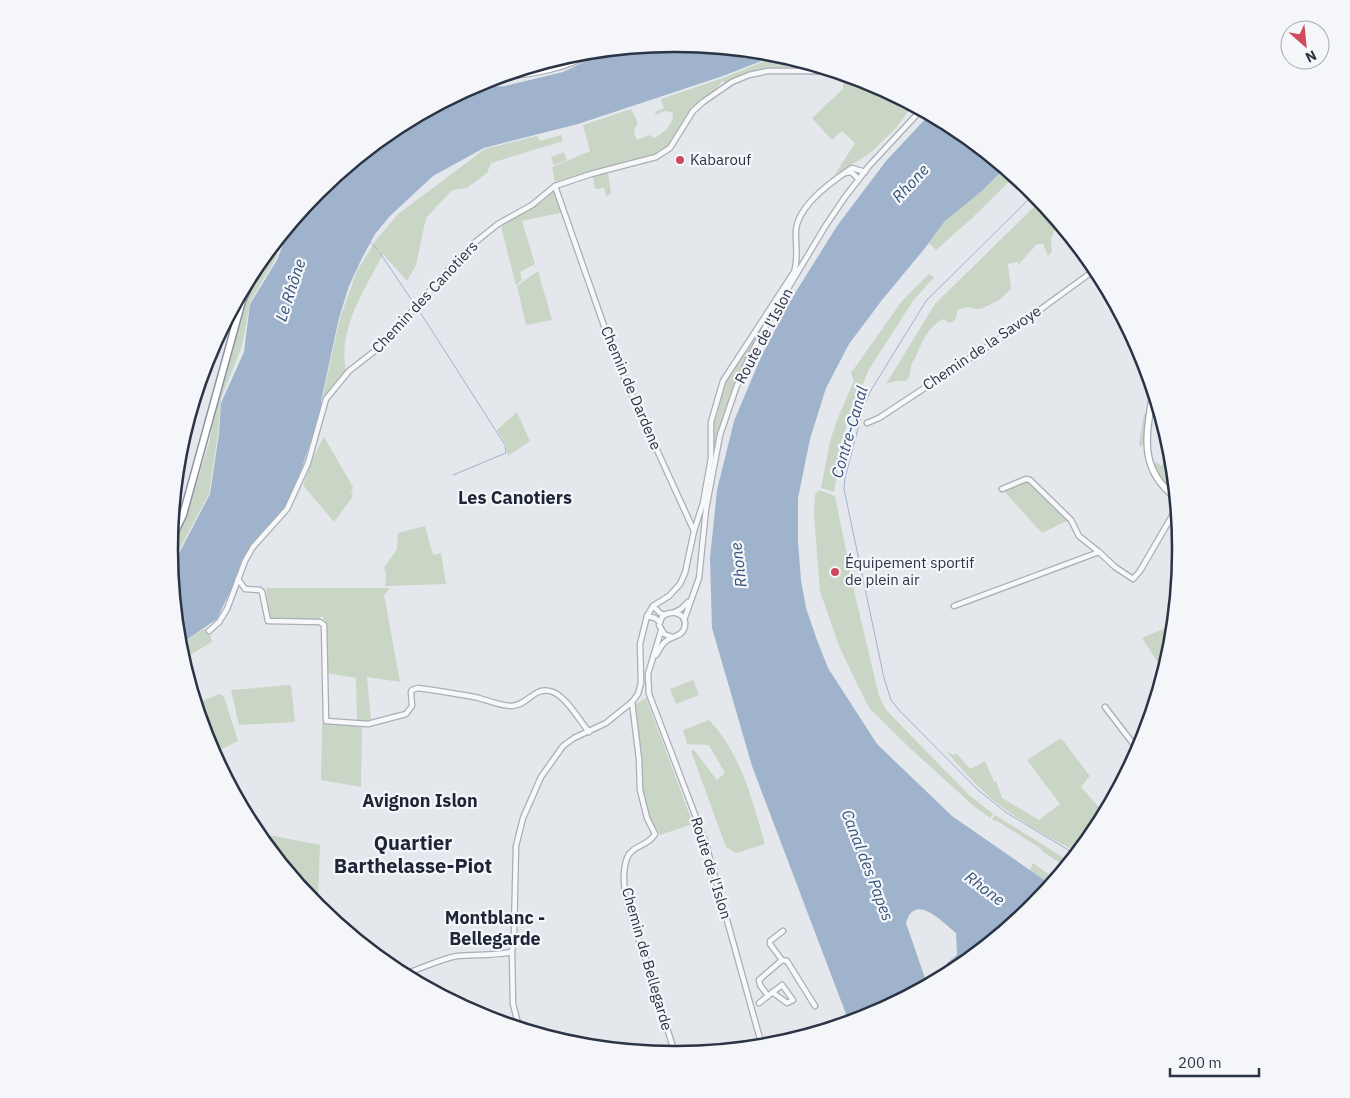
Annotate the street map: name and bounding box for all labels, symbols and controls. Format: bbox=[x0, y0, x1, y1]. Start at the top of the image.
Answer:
north arrow bbox=[1280, 20, 1330, 70]
text: N bbox=[1302, 46, 1320, 67]
place label: Kabarouf bbox=[690, 150, 751, 169]
marker: Kabarouf bbox=[674, 154, 686, 166]
water label: Rhone bbox=[887, 160, 933, 206]
street label: Chemin des Canotiers bbox=[368, 236, 482, 357]
water label: Le Rhône bbox=[271, 256, 309, 324]
street label: Route de l'Islon bbox=[730, 285, 797, 387]
street label: Chemin de la Savoye bbox=[919, 301, 1045, 394]
street label: Chemin de Dardene bbox=[597, 323, 666, 453]
water label: Contre-Canal bbox=[826, 383, 872, 480]
district label: Les Canotiers bbox=[458, 486, 572, 509]
water label: Rhone bbox=[725, 541, 751, 589]
place label: Équipement sportif de plein air bbox=[845, 553, 974, 589]
marker: Équipement sportif de plein air bbox=[829, 566, 841, 578]
district label: Avignon Islon bbox=[362, 789, 478, 812]
water label: Canal des Papes bbox=[838, 807, 898, 923]
street label: Route de l'Islon bbox=[687, 814, 736, 921]
district label: Quartier Barthelasse-Piot bbox=[334, 829, 492, 879]
water label: Rhone bbox=[961, 866, 1009, 910]
street label: Chemin de Bellegarde bbox=[618, 885, 677, 1033]
district label: Montblanc - Bellegarde bbox=[445, 906, 545, 950]
scale bar bbox=[1170, 1046, 1259, 1078]
text: 200 m bbox=[1178, 1053, 1222, 1072]

